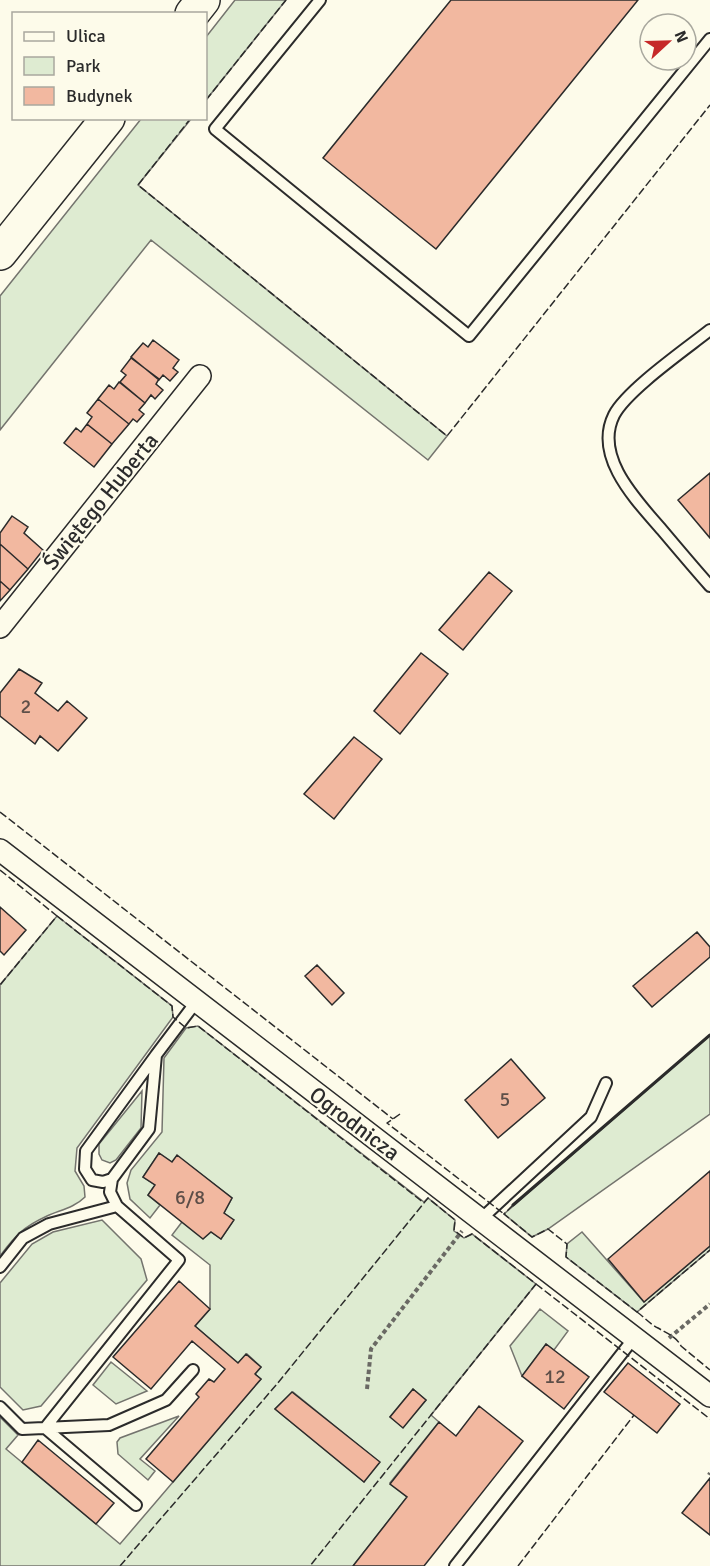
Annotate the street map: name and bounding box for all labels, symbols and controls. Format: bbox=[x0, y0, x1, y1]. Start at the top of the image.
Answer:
legend bbox=[12, 12, 207, 120]
north arrow bbox=[638, 12, 698, 72]
text: Ulica bbox=[66, 25, 106, 47]
text: N bbox=[670, 28, 692, 46]
text: Park bbox=[66, 55, 101, 77]
text: Budynek bbox=[66, 85, 133, 107]
street label: Świętego Huberta bbox=[37, 427, 164, 575]
house number: 2 bbox=[21, 694, 31, 719]
street label: Ogrodnicza bbox=[304, 1081, 405, 1166]
house number: 5 bbox=[500, 1087, 510, 1112]
house number: 6/8 bbox=[175, 1185, 205, 1210]
house number: 12 bbox=[544, 1364, 566, 1389]

